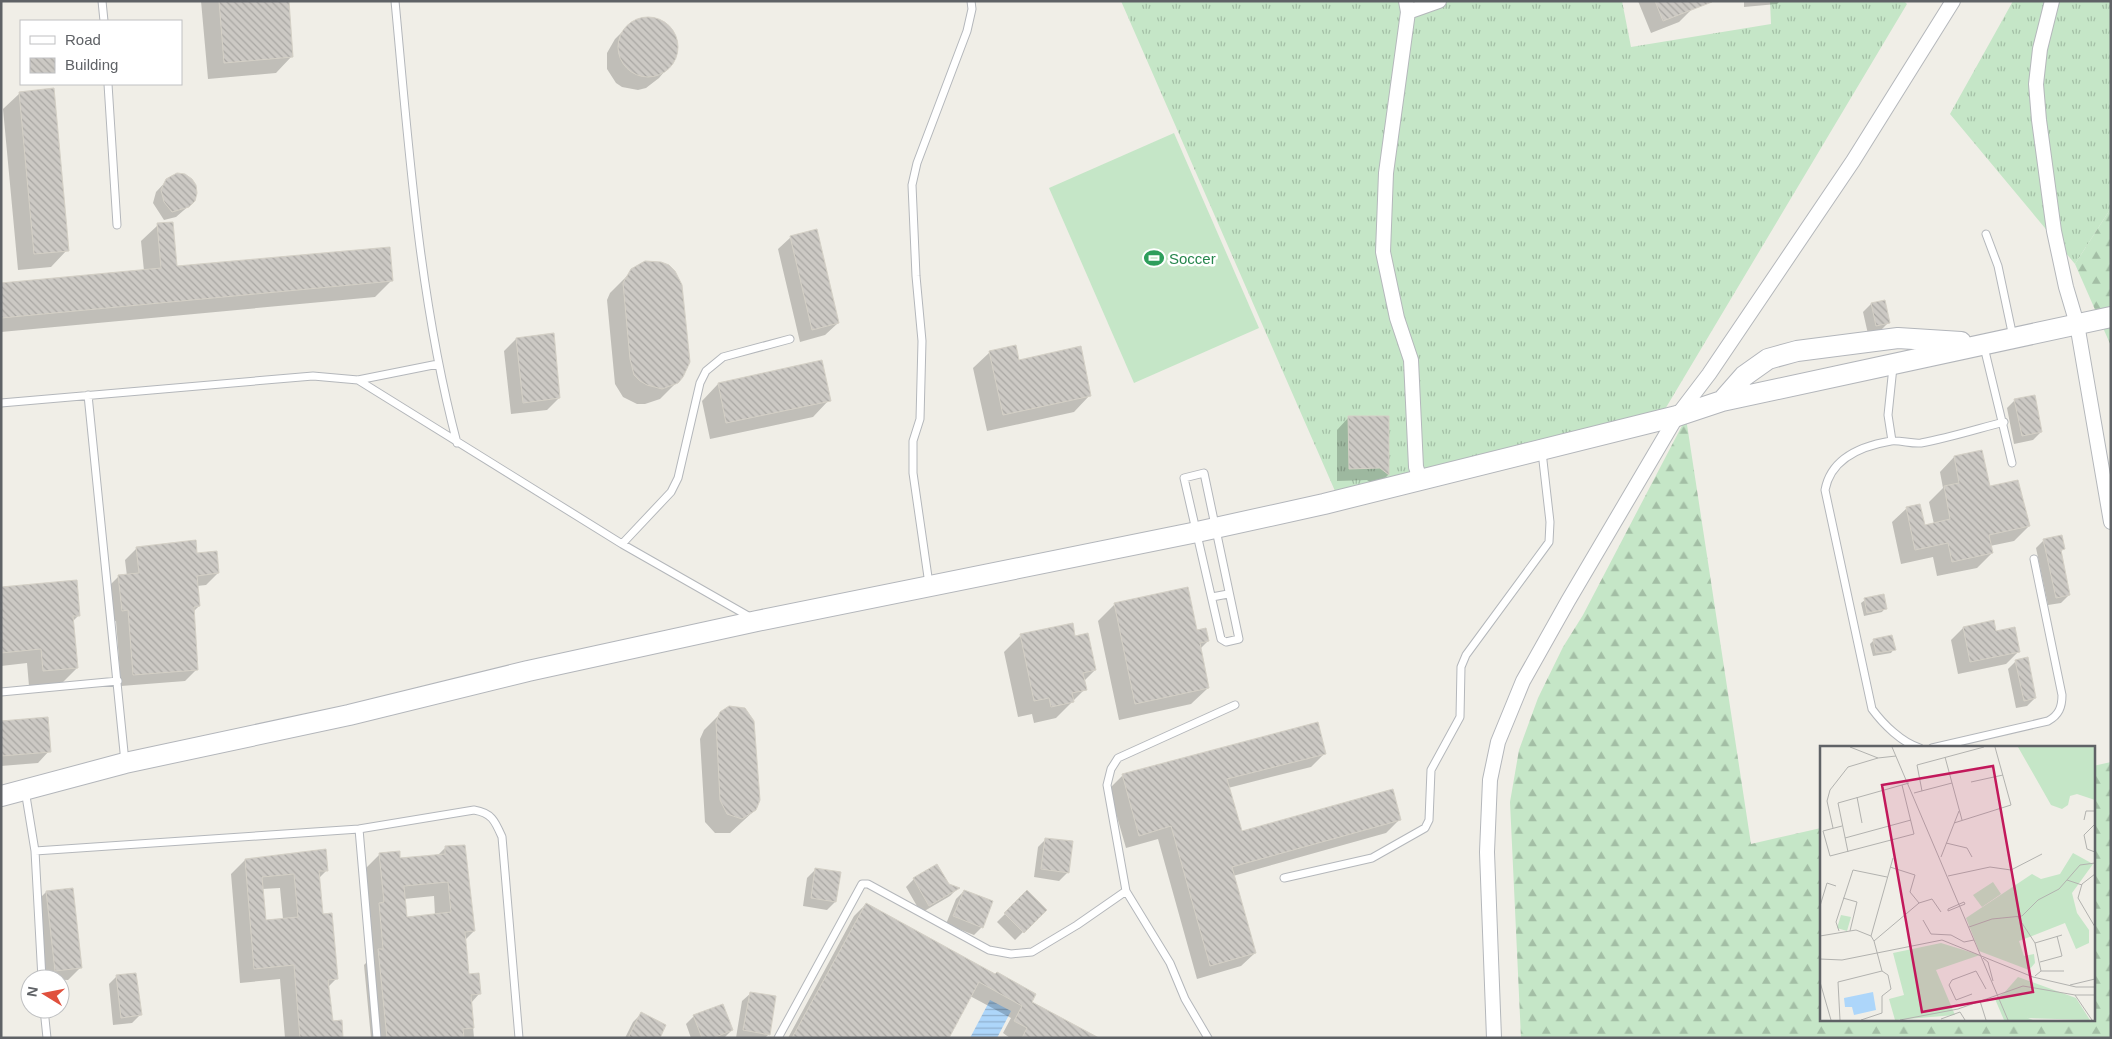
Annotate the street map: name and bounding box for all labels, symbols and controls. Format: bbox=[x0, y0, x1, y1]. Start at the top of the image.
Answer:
legend bbox=[20, 20, 182, 85]
text: Road bbox=[65, 31, 101, 48]
text: Building bbox=[65, 56, 118, 73]
sports icon: Soccer bbox=[1143, 247, 1165, 269]
place label: Soccer bbox=[1169, 250, 1216, 267]
inset map bbox=[1820, 746, 2094, 1022]
north arrow bbox=[20, 969, 70, 1019]
text: N bbox=[23, 985, 41, 998]

